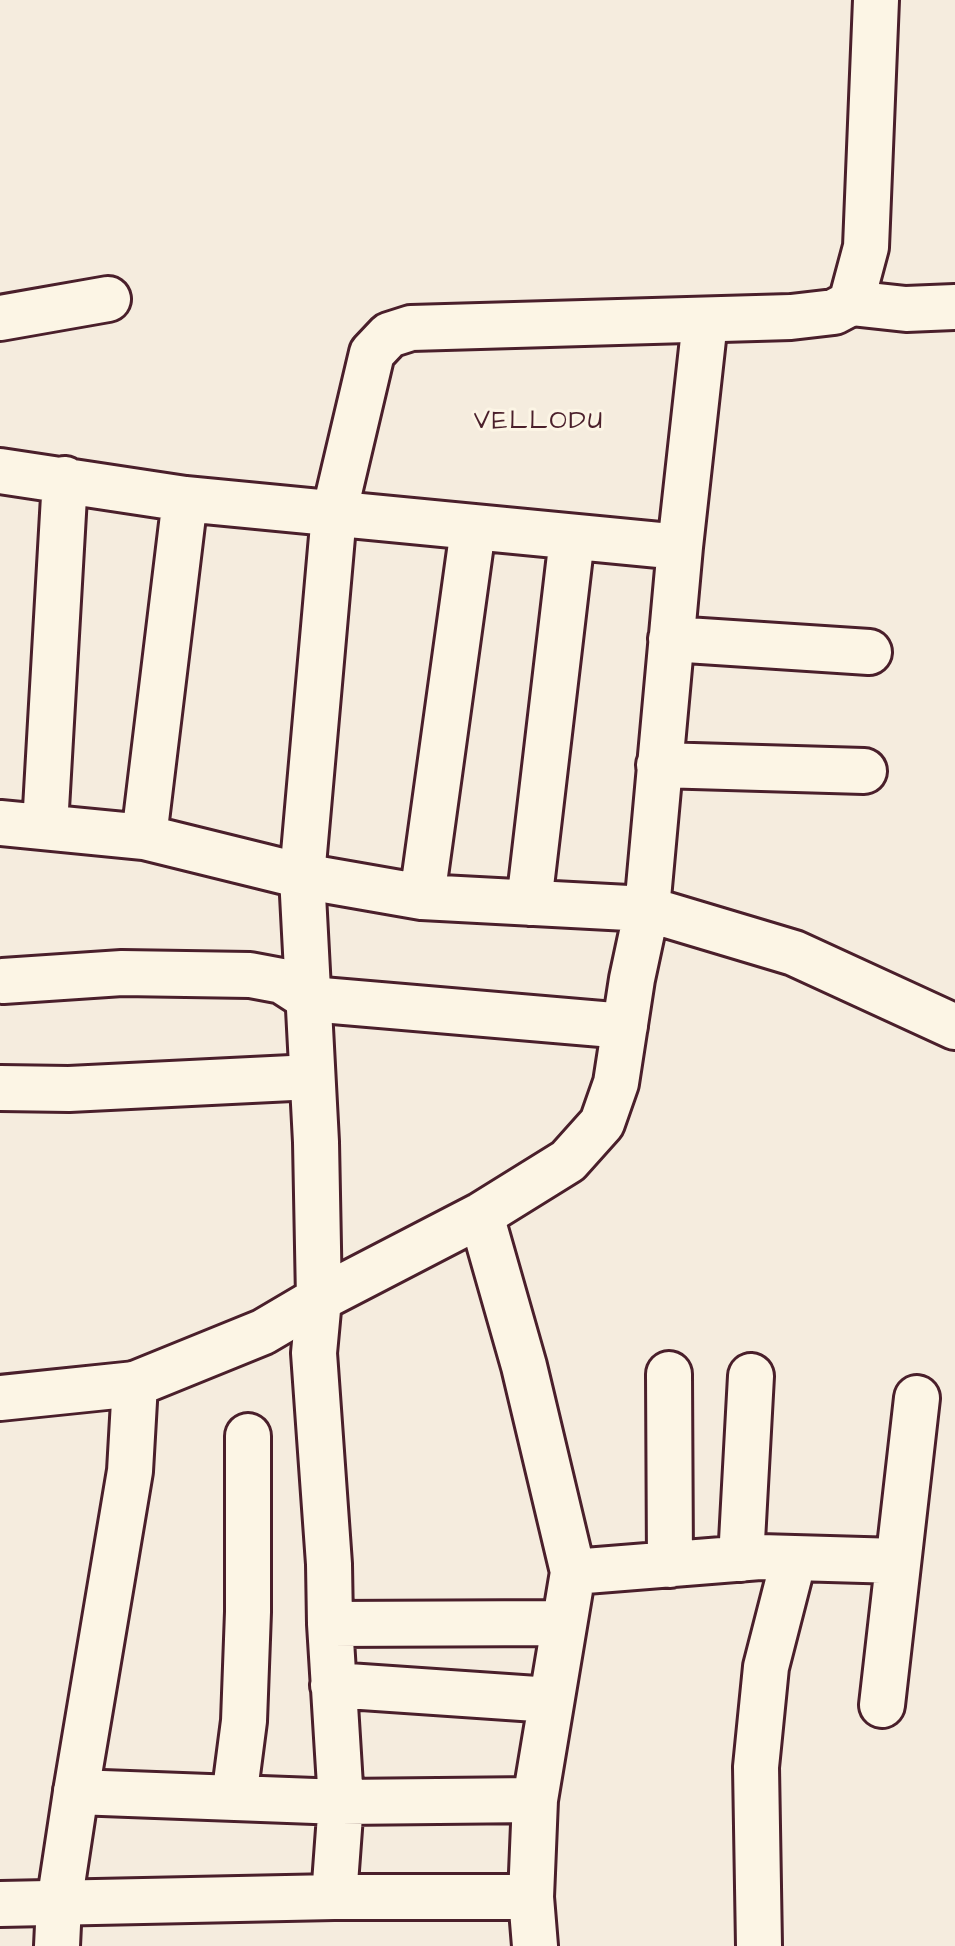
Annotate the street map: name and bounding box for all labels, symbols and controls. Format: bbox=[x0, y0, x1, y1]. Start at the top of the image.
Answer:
district label: VELLODU bbox=[474, 407, 604, 439]

